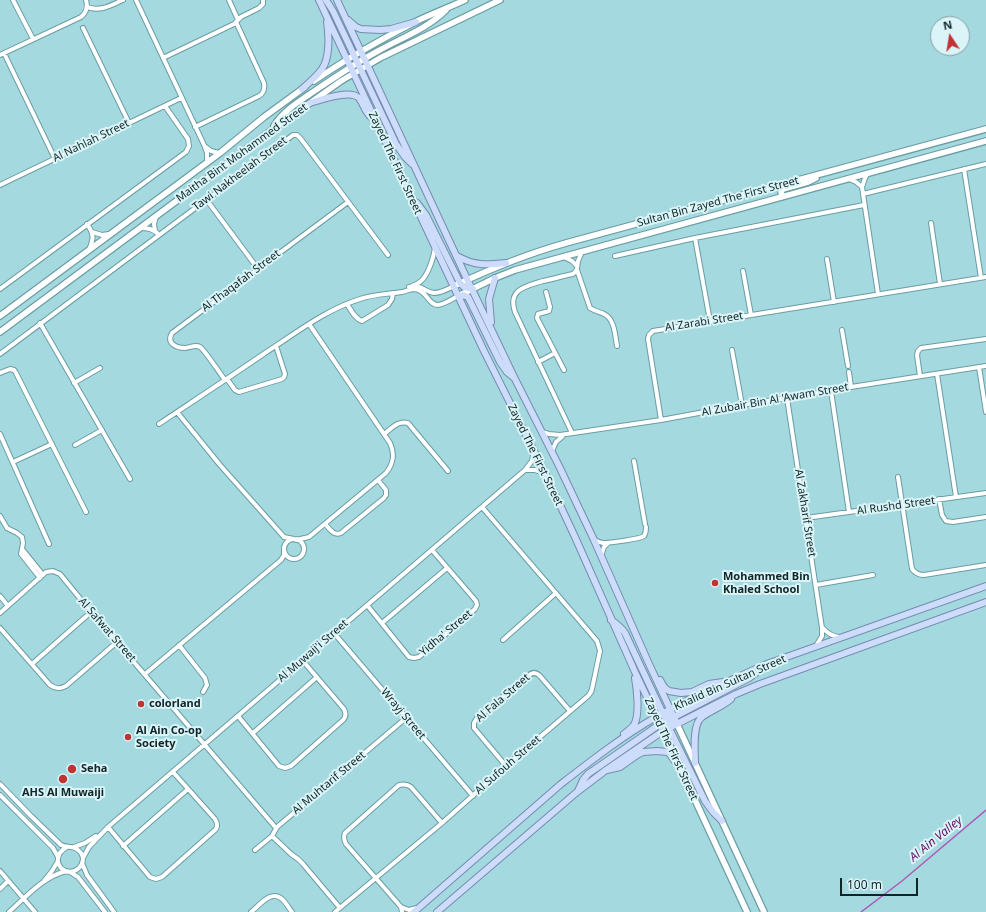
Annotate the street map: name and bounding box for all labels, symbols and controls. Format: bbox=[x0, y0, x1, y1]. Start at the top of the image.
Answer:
north arrow bbox=[930, 16, 970, 56]
text: N bbox=[942, 16, 954, 33]
street label: Maitha Bint Mohammed Street bbox=[174, 101, 310, 205]
street label: Zayed The First Street bbox=[365, 110, 425, 216]
street label: Al Nahlah Street bbox=[51, 117, 131, 165]
street label: Tawi Nakheelah Street bbox=[190, 134, 290, 214]
street label: Sultan Bin Zayed The First Street bbox=[636, 174, 800, 230]
street label: Al Thaqafah Street bbox=[199, 247, 283, 315]
street label: Al Zarabi Street bbox=[664, 309, 744, 335]
street label: Al Zubair Bin Al 'Awam Street bbox=[701, 381, 849, 419]
street label: Zayed The First Street bbox=[505, 402, 565, 508]
street label: Al Zakharif Street bbox=[792, 468, 818, 558]
street label: Al Rushd Street bbox=[856, 494, 936, 518]
place label: Mohammed Bin Khaled School bbox=[723, 570, 810, 596]
marker: Mohammed Bin Khaled School bbox=[710, 578, 720, 588]
street label: Al Safwat Street bbox=[75, 595, 139, 665]
street label: Yidha' Street bbox=[417, 607, 475, 659]
street label: Al Muwaij'i Street bbox=[275, 617, 351, 685]
street label: Khalid Bin Sultan Street bbox=[672, 652, 788, 714]
street label: Al Fala Street bbox=[473, 671, 533, 725]
street label: Wrayj Street bbox=[378, 686, 428, 742]
street label: Zayed The First Street bbox=[641, 696, 701, 802]
place label: colorland bbox=[149, 697, 201, 711]
marker: colorland bbox=[136, 699, 146, 709]
place label: Al Ain Co-op Society bbox=[136, 724, 202, 750]
marker: Al Ain Co-op Society bbox=[123, 732, 133, 742]
street label: Al Sufouh Street bbox=[472, 733, 544, 797]
street label: Al Muhtarif Street bbox=[290, 749, 368, 817]
place label: Seha bbox=[81, 762, 107, 776]
marker: Seha bbox=[66, 763, 78, 775]
marker: AHS Al Muwaiji bbox=[57, 773, 69, 785]
place label: AHS Al Muwaiji bbox=[22, 786, 104, 800]
water label: Al Ain Valley bbox=[907, 813, 965, 865]
scale bar bbox=[842, 870, 920, 896]
text: 100 m bbox=[847, 876, 882, 893]

